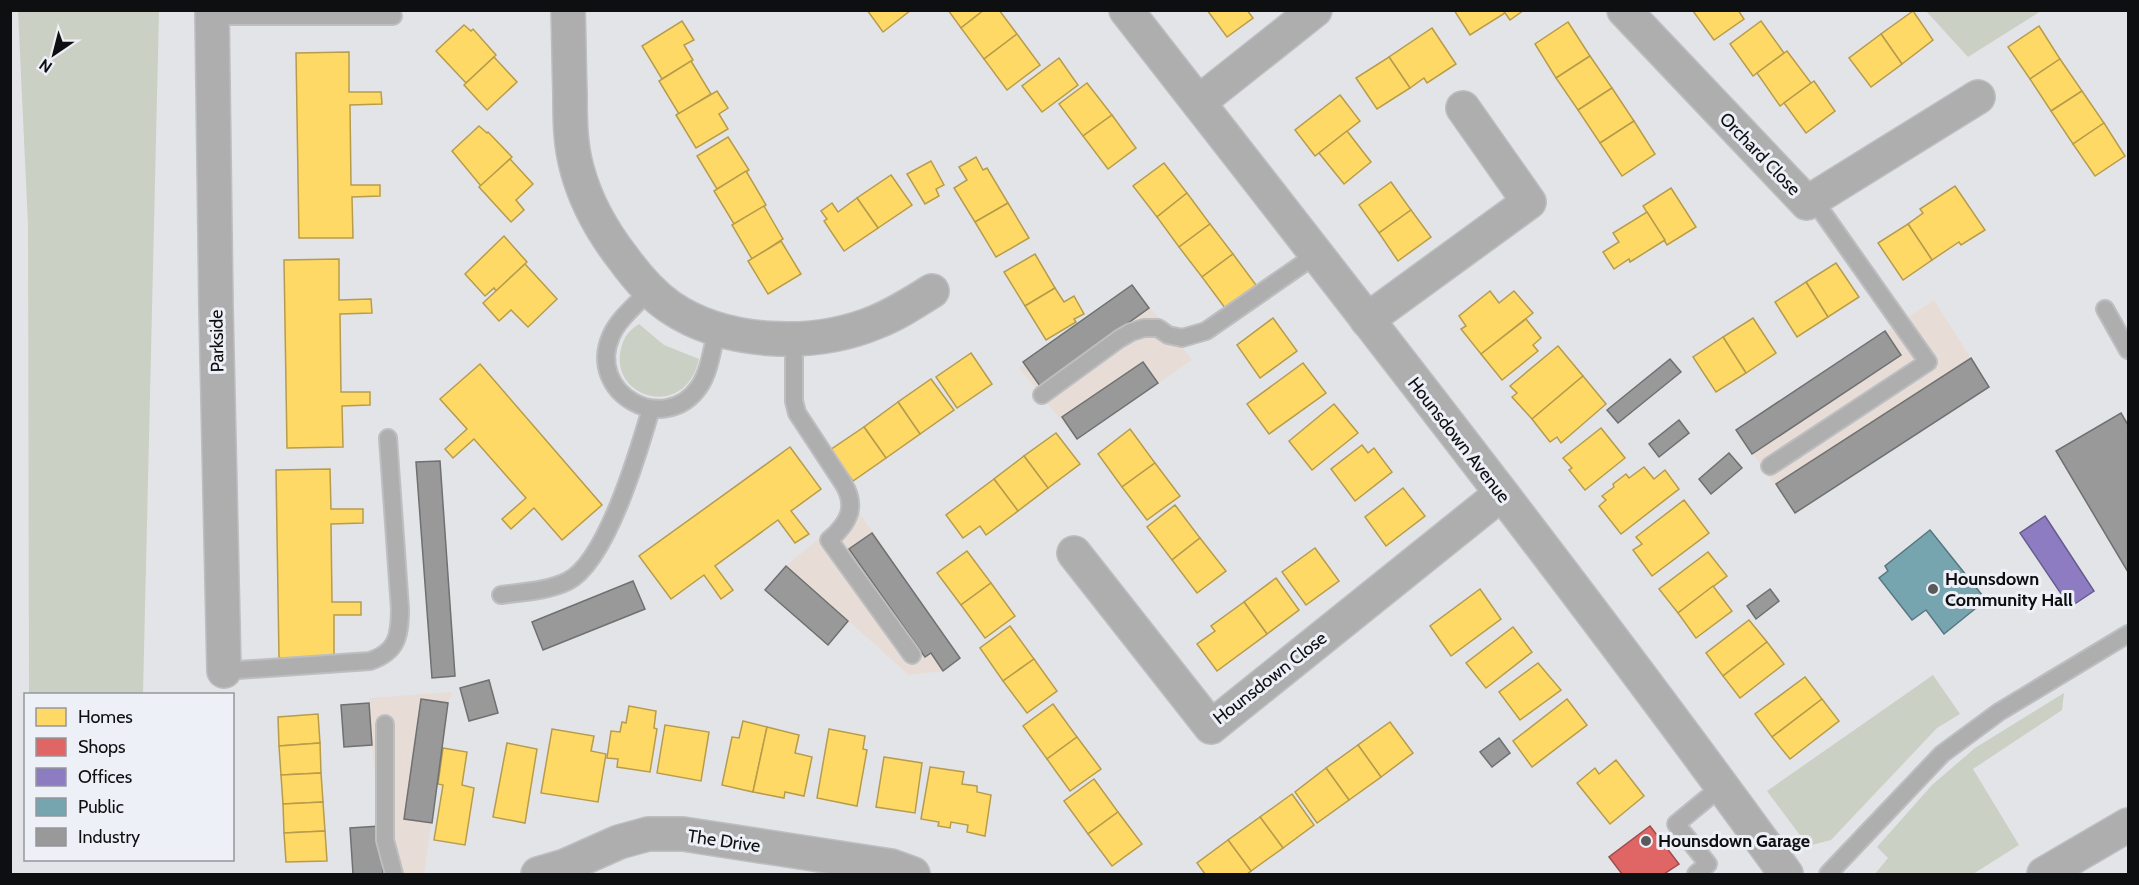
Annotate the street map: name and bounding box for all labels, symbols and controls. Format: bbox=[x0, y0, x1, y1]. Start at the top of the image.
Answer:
north arrow bbox=[24, 24, 84, 84]
text: N bbox=[36, 55, 56, 77]
street label: Orchard Close bbox=[1715, 108, 1805, 200]
street label: Parkside bbox=[205, 309, 229, 373]
street label: Hounsdown Avenue bbox=[1403, 373, 1515, 507]
place label: Hounsdown Community Hall bbox=[1945, 568, 2073, 611]
marker: Hounsdown Community Hall bbox=[1926, 582, 1940, 596]
street label: Hounsdown Close bbox=[1209, 627, 1331, 729]
legend bbox=[24, 693, 234, 861]
text: Homes bbox=[78, 706, 133, 728]
text: Shops bbox=[78, 736, 126, 758]
text: Offices bbox=[78, 766, 132, 788]
text: Public bbox=[78, 796, 124, 818]
street label: The Drive bbox=[686, 825, 762, 857]
text: Industry bbox=[78, 826, 140, 848]
place label: Hounsdown Garage bbox=[1658, 830, 1810, 852]
marker: Hounsdown Garage bbox=[1639, 834, 1653, 848]

